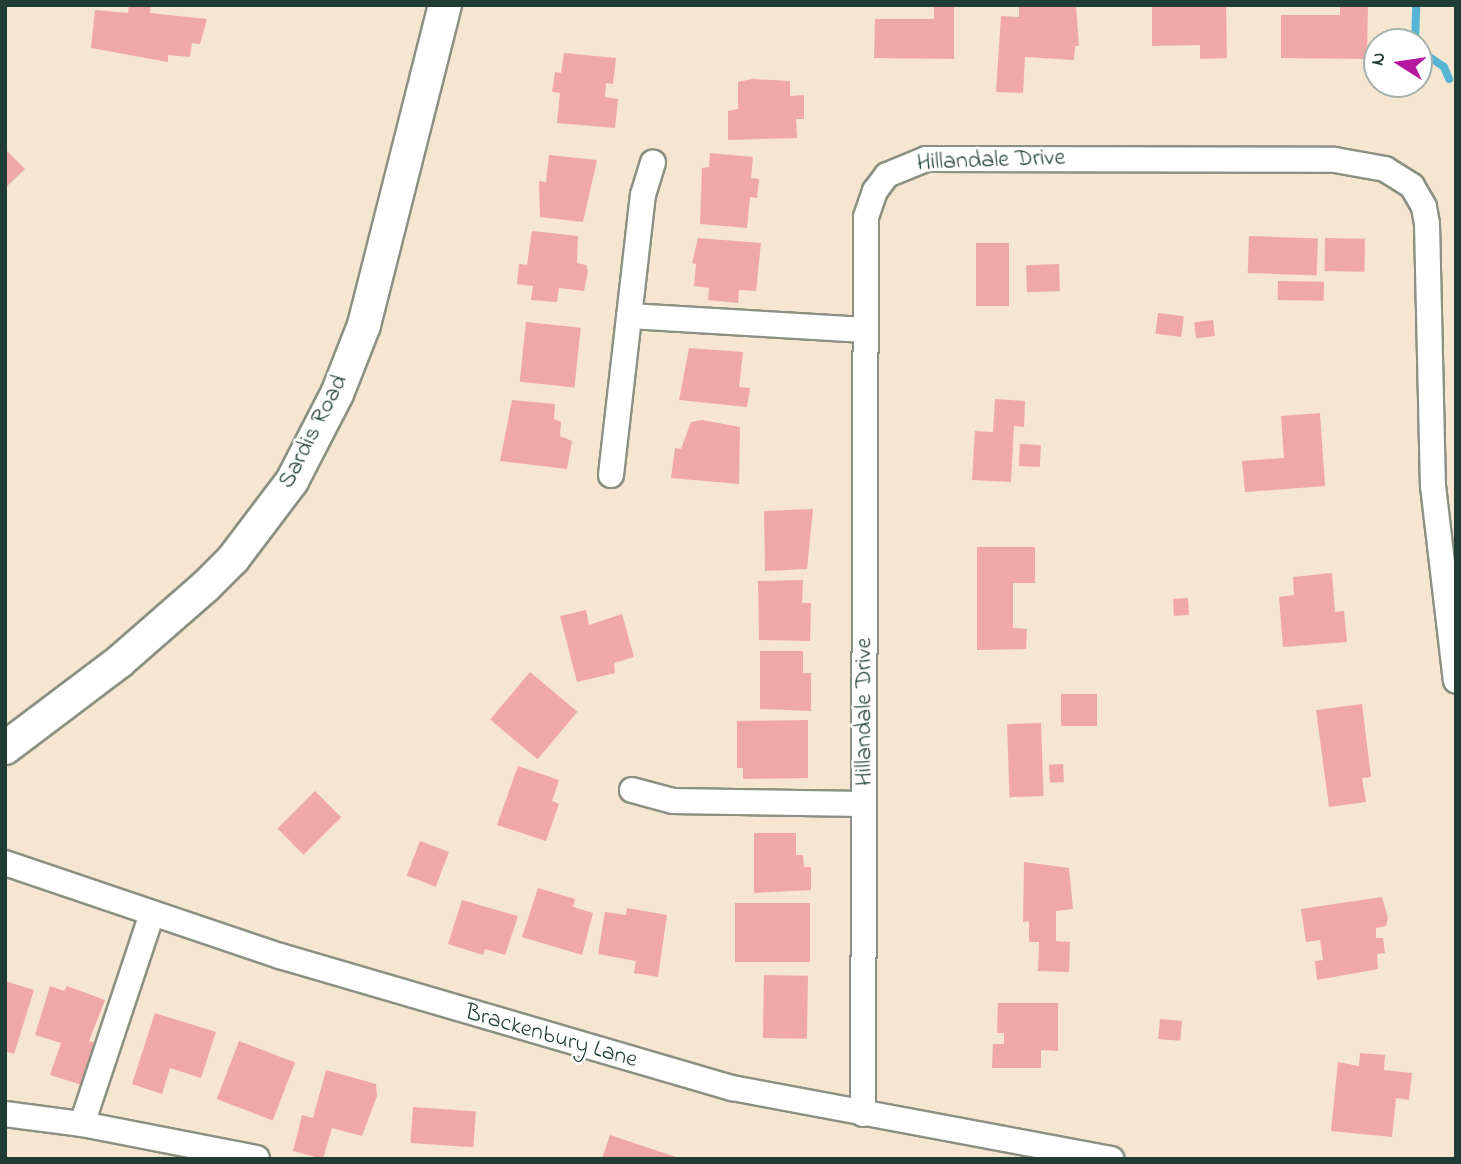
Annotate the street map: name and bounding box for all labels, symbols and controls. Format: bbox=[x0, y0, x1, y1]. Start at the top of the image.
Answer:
north arrow bbox=[1363, 28, 1433, 98]
text: N bbox=[1364, 50, 1393, 68]
street label: Hillandale Drive bbox=[916, 144, 1066, 178]
street label: Sardis Road bbox=[273, 370, 355, 494]
street label: Hillandale Drive bbox=[851, 638, 879, 786]
street label: Brackenbury Lane bbox=[462, 999, 640, 1075]

